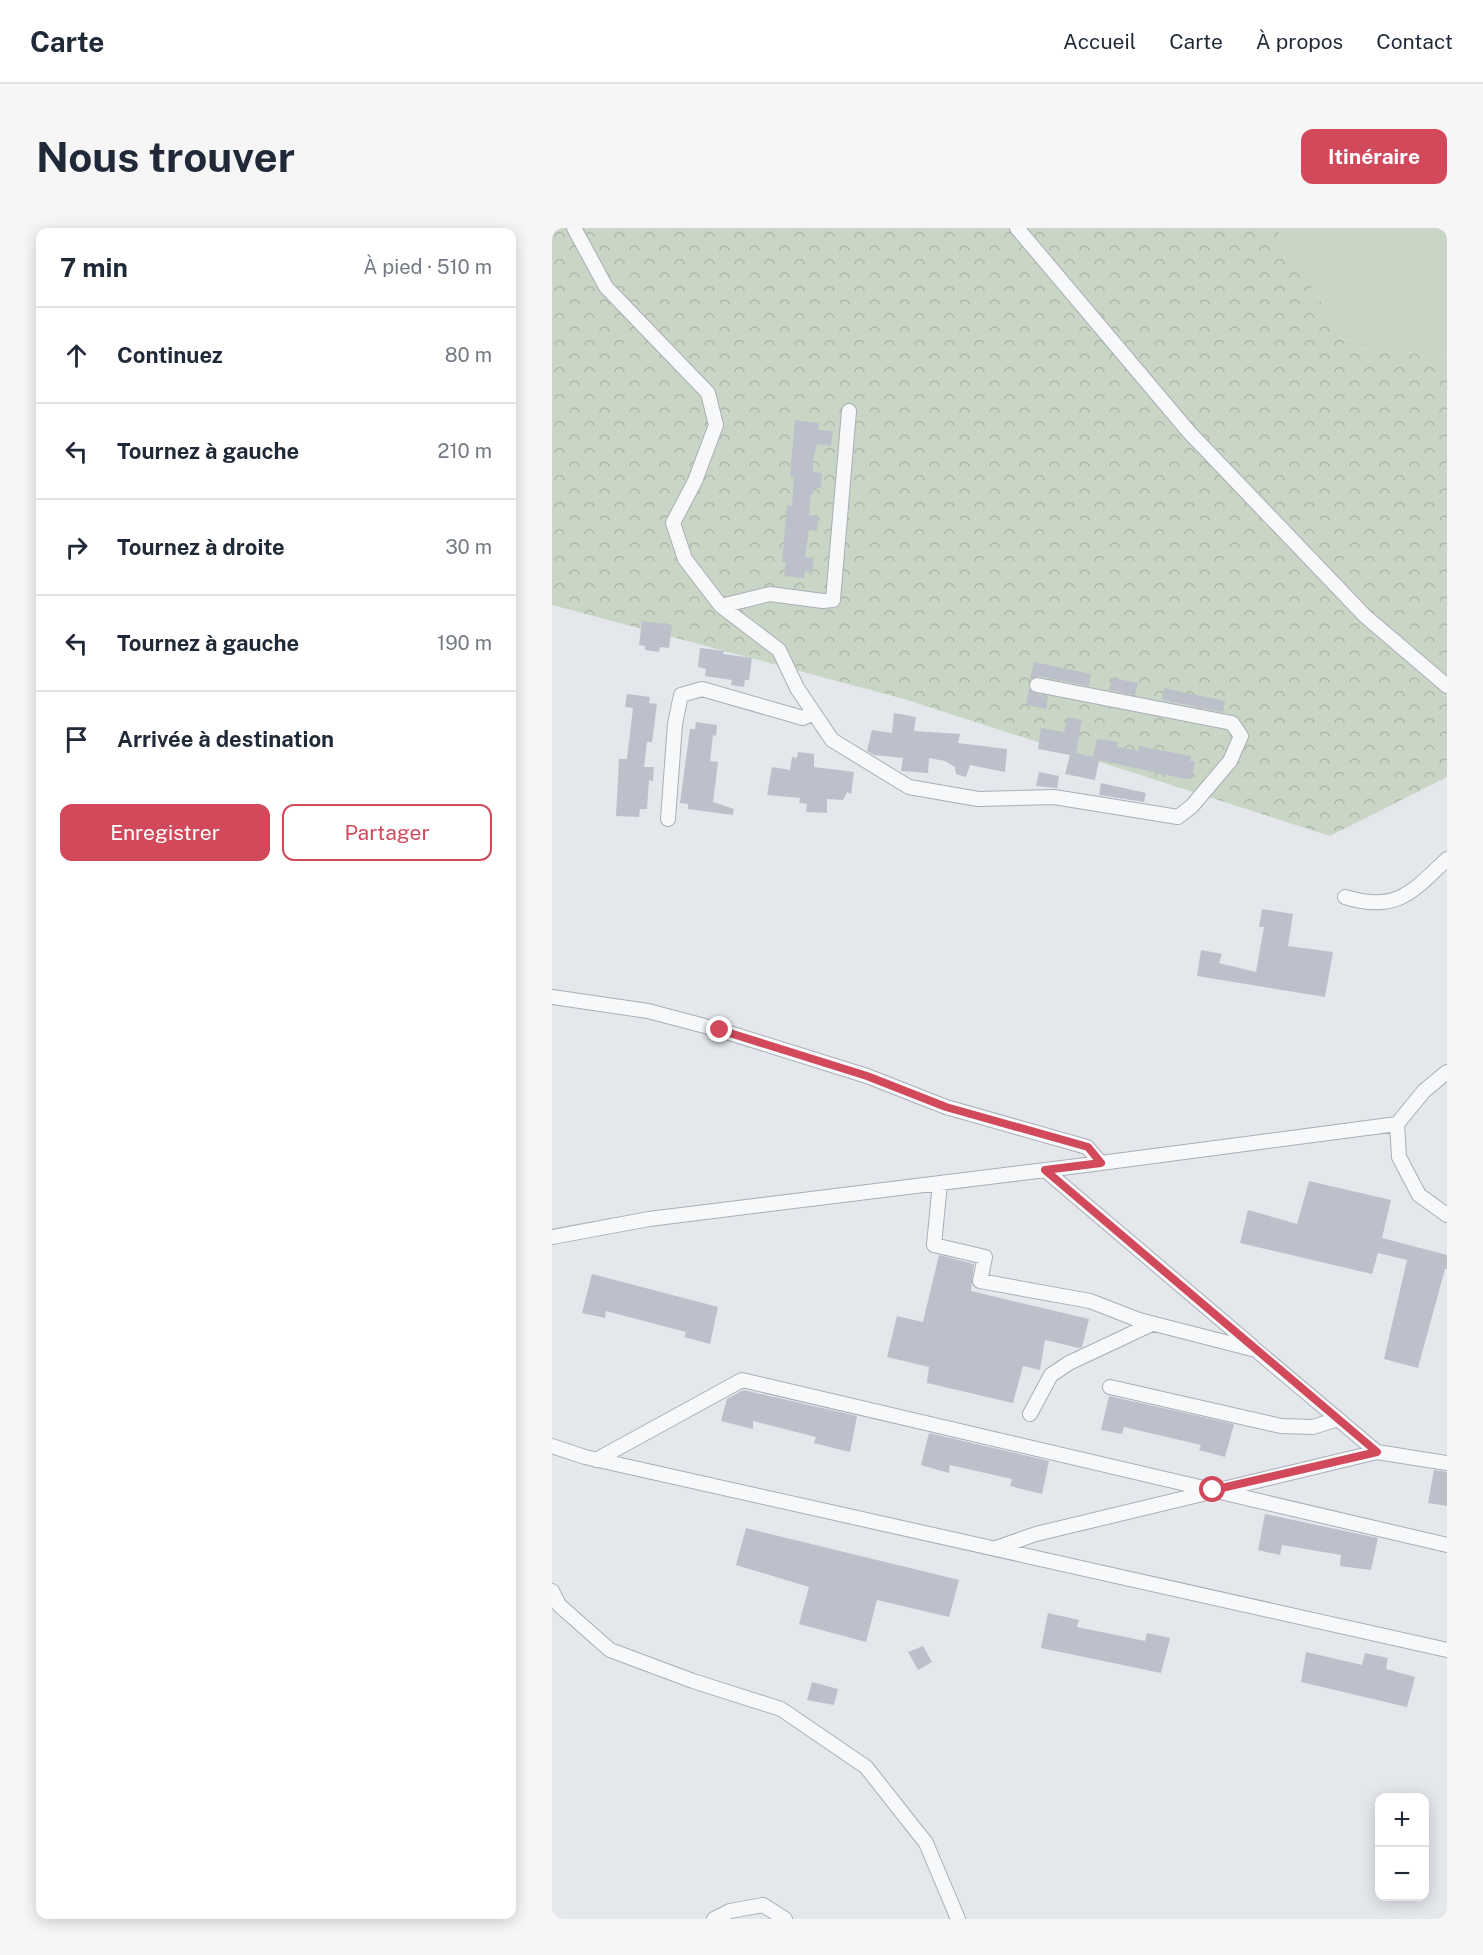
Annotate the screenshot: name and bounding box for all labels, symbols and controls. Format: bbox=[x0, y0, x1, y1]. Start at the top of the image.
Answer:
text: Carte bbox=[30, 25, 104, 58]
text: Accueil bbox=[1063, 29, 1136, 54]
text: Carte bbox=[1169, 29, 1223, 54]
text: À propos bbox=[1256, 29, 1343, 54]
text: Contact bbox=[1376, 29, 1453, 54]
button: Itinéraire bbox=[1301, 129, 1447, 184]
text: Nous trouver bbox=[36, 132, 295, 181]
text: 7 min bbox=[60, 252, 128, 283]
text: À pied · 510 m bbox=[363, 255, 492, 279]
icon: ahead bbox=[60, 339, 93, 372]
text: Continuez bbox=[117, 342, 223, 368]
text: 80 m bbox=[445, 343, 492, 367]
icon: left bbox=[60, 435, 93, 468]
text: Tournez à gauche bbox=[117, 438, 299, 464]
text: 210 m bbox=[438, 439, 492, 463]
icon: right bbox=[60, 531, 93, 564]
text: Tournez à droite bbox=[117, 534, 285, 560]
text: 30 m bbox=[445, 535, 492, 559]
icon: left bbox=[60, 627, 93, 660]
text: Tournez à gauche bbox=[117, 630, 299, 656]
text: 190 m bbox=[437, 631, 492, 655]
icon: arrive bbox=[60, 723, 93, 756]
text: Arrivée à destination bbox=[117, 726, 334, 752]
button: Enregistrer bbox=[60, 804, 270, 861]
button: Partager bbox=[282, 804, 492, 861]
route end bbox=[706, 1016, 732, 1042]
route start bbox=[1199, 1476, 1225, 1502]
map controls bbox=[1375, 1793, 1429, 1901]
button: + bbox=[1375, 1793, 1429, 1847]
button: − bbox=[1375, 1847, 1429, 1901]

